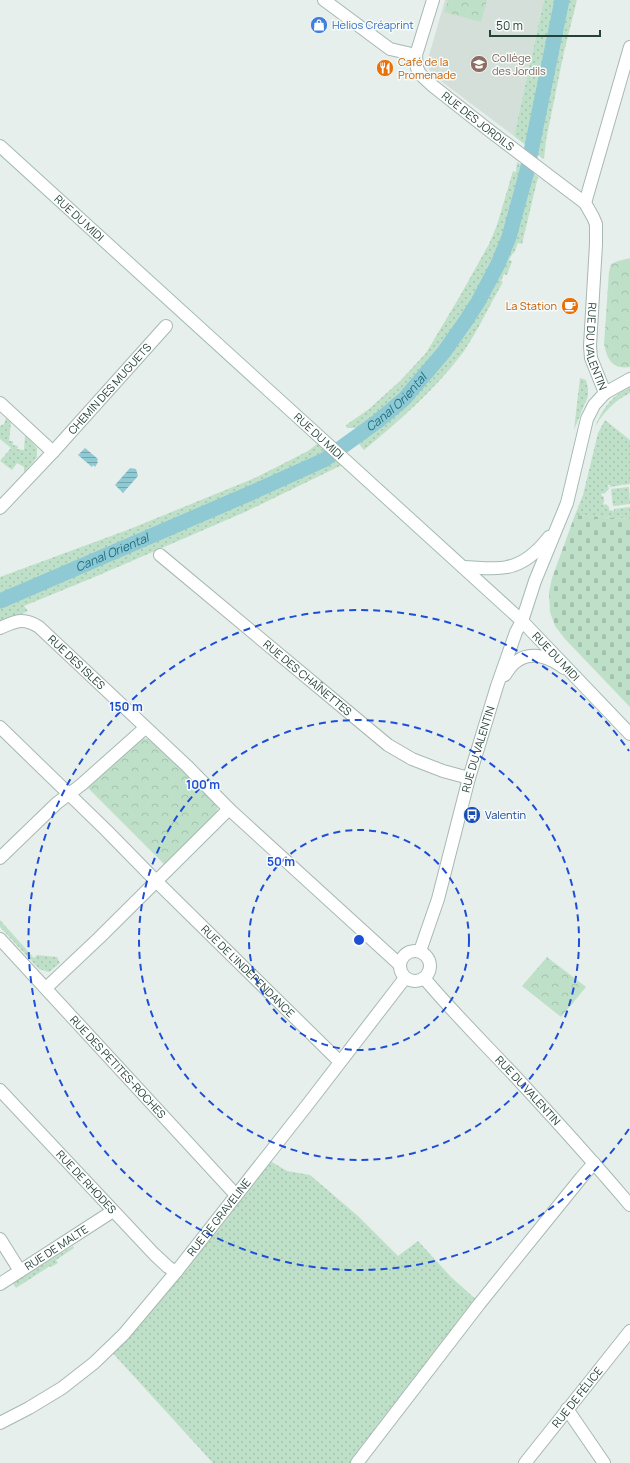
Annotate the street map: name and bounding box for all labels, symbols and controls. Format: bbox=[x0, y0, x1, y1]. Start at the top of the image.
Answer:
scale bar bbox=[490, 12, 600, 38]
shop icon: Helios Créaprint bbox=[309, 15, 329, 35]
place label: Helios Créaprint bbox=[332, 17, 414, 32]
text: 50 m bbox=[496, 17, 523, 34]
place label: Collège des Jordils bbox=[492, 50, 546, 78]
place label: Café de la Promenade bbox=[398, 54, 457, 82]
school or university icon: Collège des Jordils bbox=[469, 54, 489, 74]
restaurant icon: Café de la Promenade bbox=[375, 58, 395, 78]
street label: RUE DES JORDILS bbox=[439, 88, 518, 154]
street label: RUE DU MIDI bbox=[51, 191, 108, 244]
cafe icon: La Station bbox=[560, 296, 580, 316]
place label: La Station bbox=[506, 298, 557, 313]
street label: RUE DU VALENTIN bbox=[583, 302, 611, 392]
street label: CHEMIN DES MUGUETS bbox=[64, 339, 154, 437]
water label: Canal Oriental bbox=[362, 368, 432, 435]
street label: RUE DU MIDI bbox=[291, 409, 347, 462]
water label: Canal Oriental bbox=[72, 528, 153, 576]
street label: RUE DU MIDI bbox=[529, 629, 583, 684]
street label: RUE DES ISLES bbox=[45, 631, 109, 693]
street label: RUE DES CHAÎNETTES bbox=[260, 636, 355, 719]
text: 150 m bbox=[109, 698, 143, 715]
street label: RUE DU VALENTIN bbox=[458, 704, 497, 794]
text: 100 m bbox=[186, 776, 220, 793]
bus stop icon: Valentin bbox=[462, 805, 482, 825]
place label: Valentin bbox=[485, 807, 526, 822]
text: 50 m bbox=[267, 853, 295, 870]
street label: RUE DE L'INDÉPENDANCE bbox=[198, 922, 298, 1020]
centre of rings bbox=[352, 933, 366, 947]
street label: RUE DES PETITES-ROCHES bbox=[67, 1012, 170, 1121]
street label: RUE DU VALENTIN bbox=[492, 1052, 564, 1128]
street label: RUE DE RHODES bbox=[53, 1147, 120, 1217]
street label: RUE DE GRAVELINE bbox=[183, 1175, 254, 1259]
street label: RUE DE MALTE bbox=[21, 1221, 91, 1273]
street label: RUE DE FÉLICE bbox=[548, 1364, 606, 1430]

